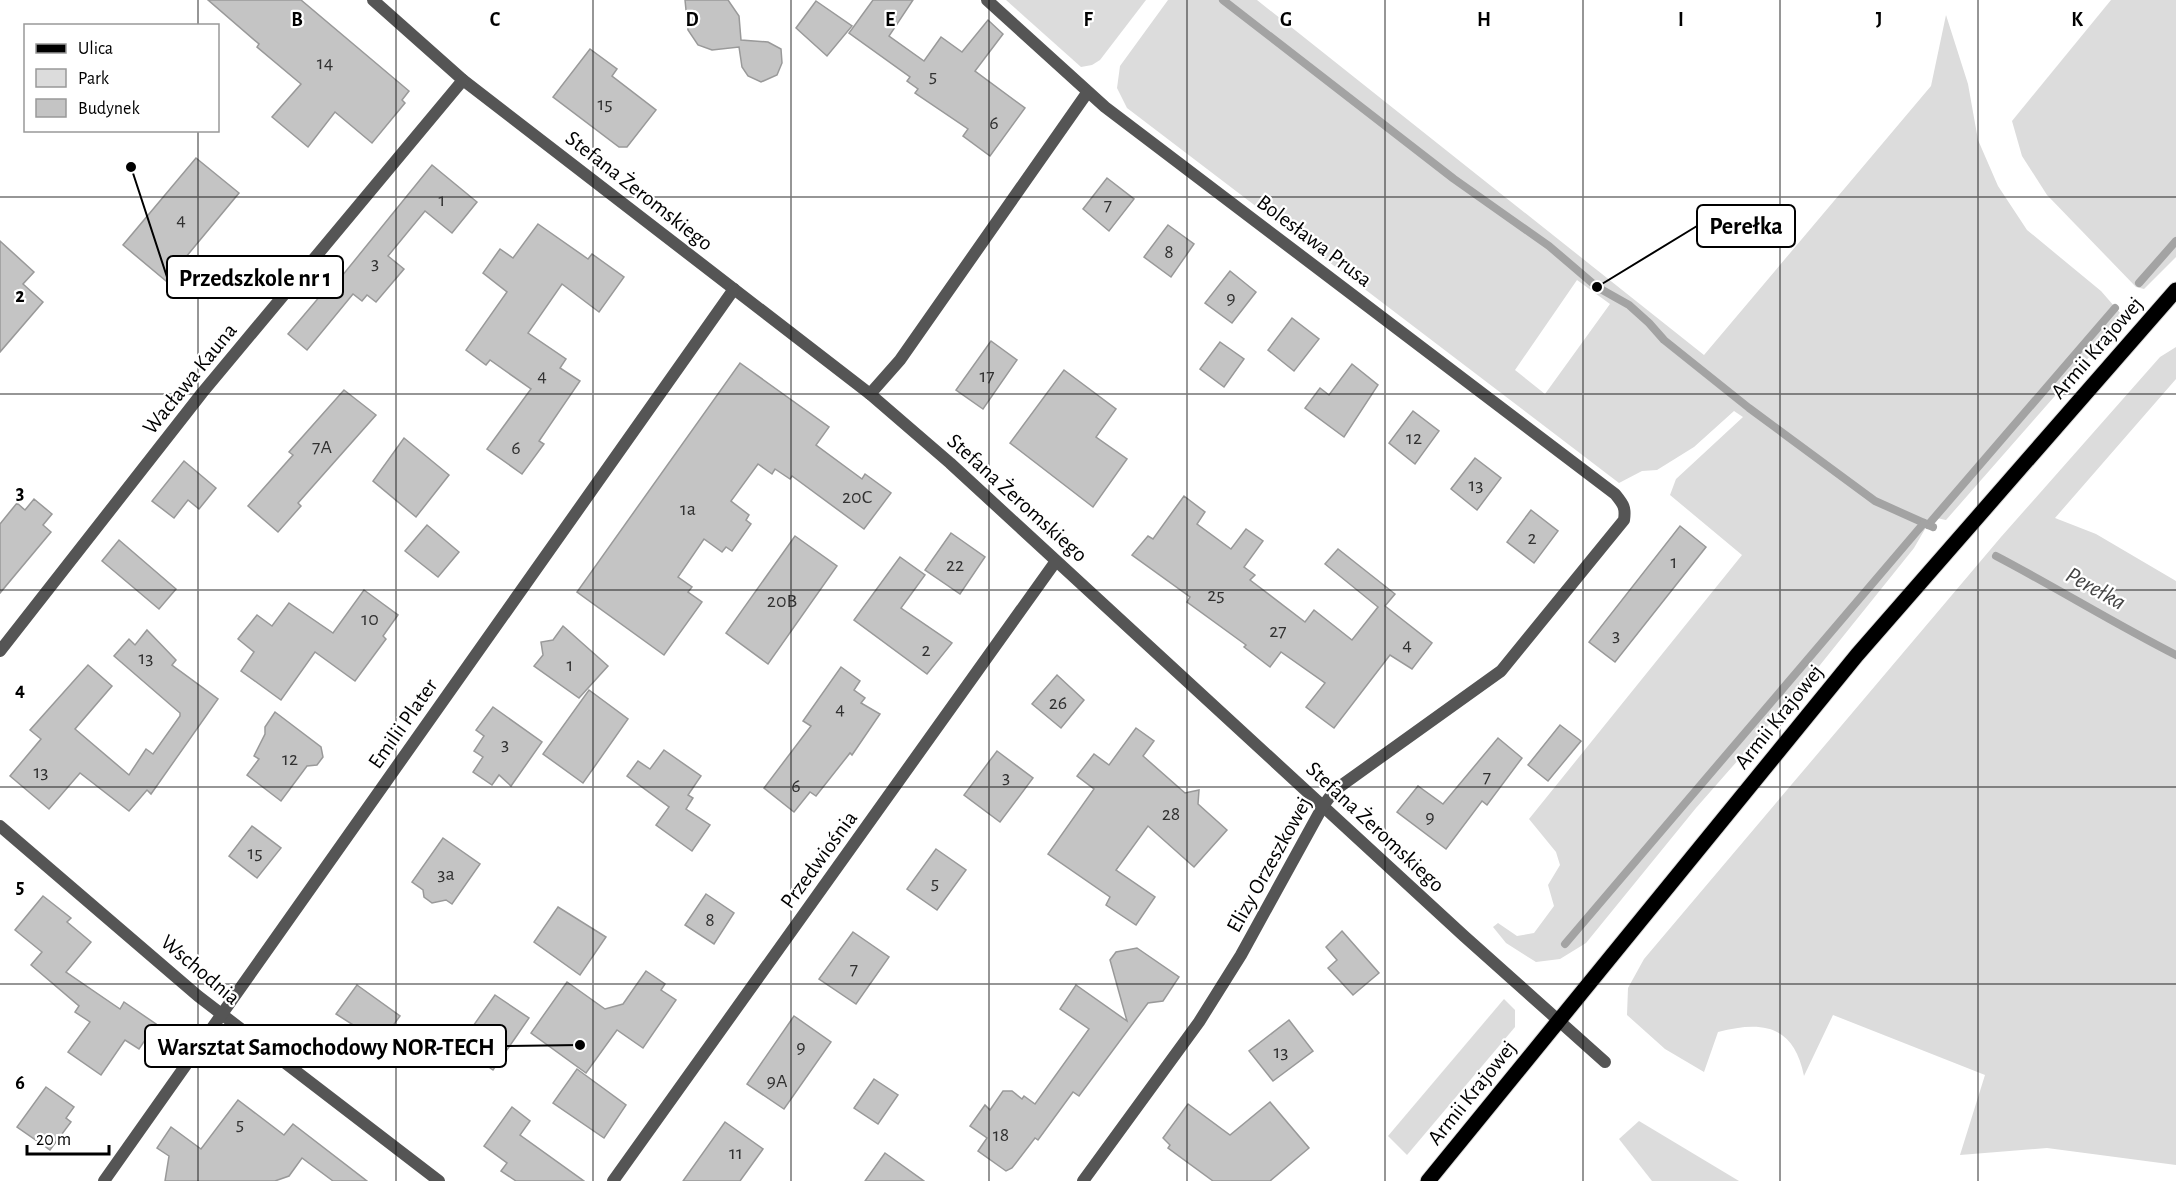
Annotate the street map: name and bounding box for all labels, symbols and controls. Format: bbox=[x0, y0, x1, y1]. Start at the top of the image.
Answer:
text: B bbox=[291, 10, 303, 30]
text: C bbox=[490, 10, 501, 30]
text: D bbox=[685, 10, 699, 30]
text: E bbox=[885, 10, 895, 30]
text: F bbox=[1083, 10, 1093, 30]
text: G bbox=[1280, 10, 1292, 30]
text: H bbox=[1477, 10, 1491, 30]
text: I bbox=[1678, 10, 1684, 30]
text: J bbox=[1876, 10, 1882, 30]
text: K bbox=[2071, 10, 2083, 30]
legend bbox=[24, 24, 219, 132]
text: Ulica bbox=[78, 40, 113, 58]
house number: 14 bbox=[317, 53, 333, 73]
house number: 5 bbox=[929, 66, 937, 86]
text: Park bbox=[78, 70, 110, 88]
house number: 15 bbox=[597, 94, 613, 114]
text: Budynek bbox=[78, 100, 140, 118]
house number: 6 bbox=[989, 113, 999, 133]
street label: Stefana Żeromskiego bbox=[562, 127, 717, 255]
house number: 1 bbox=[439, 190, 445, 210]
street label: Bolesława Prusa bbox=[1253, 191, 1376, 291]
house number: 7 bbox=[1104, 195, 1112, 215]
callout: Perełka bbox=[1697, 205, 1795, 247]
house number: 4 bbox=[176, 210, 186, 230]
text: Perełka bbox=[1709, 215, 1783, 239]
house number: 8 bbox=[1164, 242, 1174, 262]
house number: 3 bbox=[371, 253, 379, 273]
callout: Przedszkole nr 1 bbox=[167, 256, 343, 298]
text: Przedszkole nr 1 bbox=[179, 267, 331, 291]
text: 2 bbox=[15, 286, 25, 306]
house number: 9 bbox=[1226, 288, 1236, 308]
street label: Armii Krajowej bbox=[2047, 292, 2147, 403]
street label: Wacława Kauna bbox=[139, 319, 241, 438]
house number: 4 bbox=[537, 366, 547, 386]
house number: 17 bbox=[979, 366, 995, 386]
house number: 12 bbox=[1406, 428, 1422, 448]
street label: Stefana Żeromskiego bbox=[943, 429, 1092, 566]
house number: 7A bbox=[312, 437, 332, 457]
house number: 6 bbox=[511, 438, 521, 458]
house number: 13 bbox=[1468, 475, 1484, 495]
text: 3 bbox=[16, 483, 24, 503]
house number: 20C bbox=[842, 487, 872, 507]
house number: 1a bbox=[680, 499, 696, 519]
house number: 2 bbox=[1527, 528, 1537, 548]
house number: 1 bbox=[1671, 552, 1677, 572]
house number: 22 bbox=[946, 555, 964, 575]
water label: Perełka bbox=[2062, 563, 2129, 615]
house number: 25 bbox=[1207, 585, 1225, 605]
house number: 20B bbox=[767, 591, 797, 611]
house number: 10 bbox=[361, 609, 379, 629]
house number: 27 bbox=[1269, 621, 1287, 641]
house number: 3 bbox=[1612, 625, 1620, 645]
house number: 4 bbox=[1402, 635, 1412, 655]
house number: 2 bbox=[921, 640, 931, 660]
house number: 13 bbox=[138, 648, 154, 668]
house number: 1 bbox=[567, 655, 573, 675]
street label: Armii Krajowej bbox=[1730, 660, 1827, 773]
street label: Emilii Plater bbox=[364, 675, 442, 772]
text: 4 bbox=[15, 680, 25, 700]
house number: 26 bbox=[1049, 693, 1067, 713]
house number: 4 bbox=[835, 699, 845, 719]
house number: 3 bbox=[501, 734, 509, 754]
house number: 12 bbox=[282, 749, 298, 769]
street label: Stefana Żeromskiego bbox=[1302, 757, 1449, 896]
house number: 13 bbox=[33, 762, 49, 782]
house number: 3 bbox=[1002, 767, 1010, 787]
house number: 7 bbox=[1483, 767, 1491, 787]
house number: 6 bbox=[791, 776, 801, 796]
street label: Elizy Orzeszkowej bbox=[1223, 793, 1315, 936]
house number: 28 bbox=[1162, 804, 1180, 824]
street label: Przedwiośnia bbox=[776, 807, 861, 912]
house number: 9 bbox=[1425, 807, 1435, 827]
house number: 15 bbox=[247, 843, 263, 863]
house number: 3a bbox=[437, 864, 455, 884]
house number: 5 bbox=[931, 873, 939, 893]
text: 5 bbox=[16, 877, 24, 897]
house number: 8 bbox=[705, 910, 715, 930]
street label: Wschodnia bbox=[157, 931, 244, 1009]
house number: 7 bbox=[850, 959, 858, 979]
callout: Warsztat Samochodowy NOR-TECH bbox=[145, 1025, 506, 1067]
text: Warsztat Samochodowy NOR-TECH bbox=[157, 1036, 495, 1060]
street label: Armii Krajowej bbox=[1423, 1036, 1520, 1149]
house number: 9 bbox=[796, 1037, 806, 1057]
house number: 13 bbox=[1273, 1042, 1289, 1062]
house number: 9A bbox=[767, 1071, 788, 1091]
text: 6 bbox=[15, 1073, 25, 1093]
house number: 5 bbox=[236, 1114, 244, 1134]
scale bar bbox=[27, 1118, 110, 1156]
house number: 18 bbox=[993, 1125, 1009, 1145]
text: 20 m bbox=[36, 1131, 71, 1149]
house number: 11 bbox=[729, 1143, 743, 1163]

